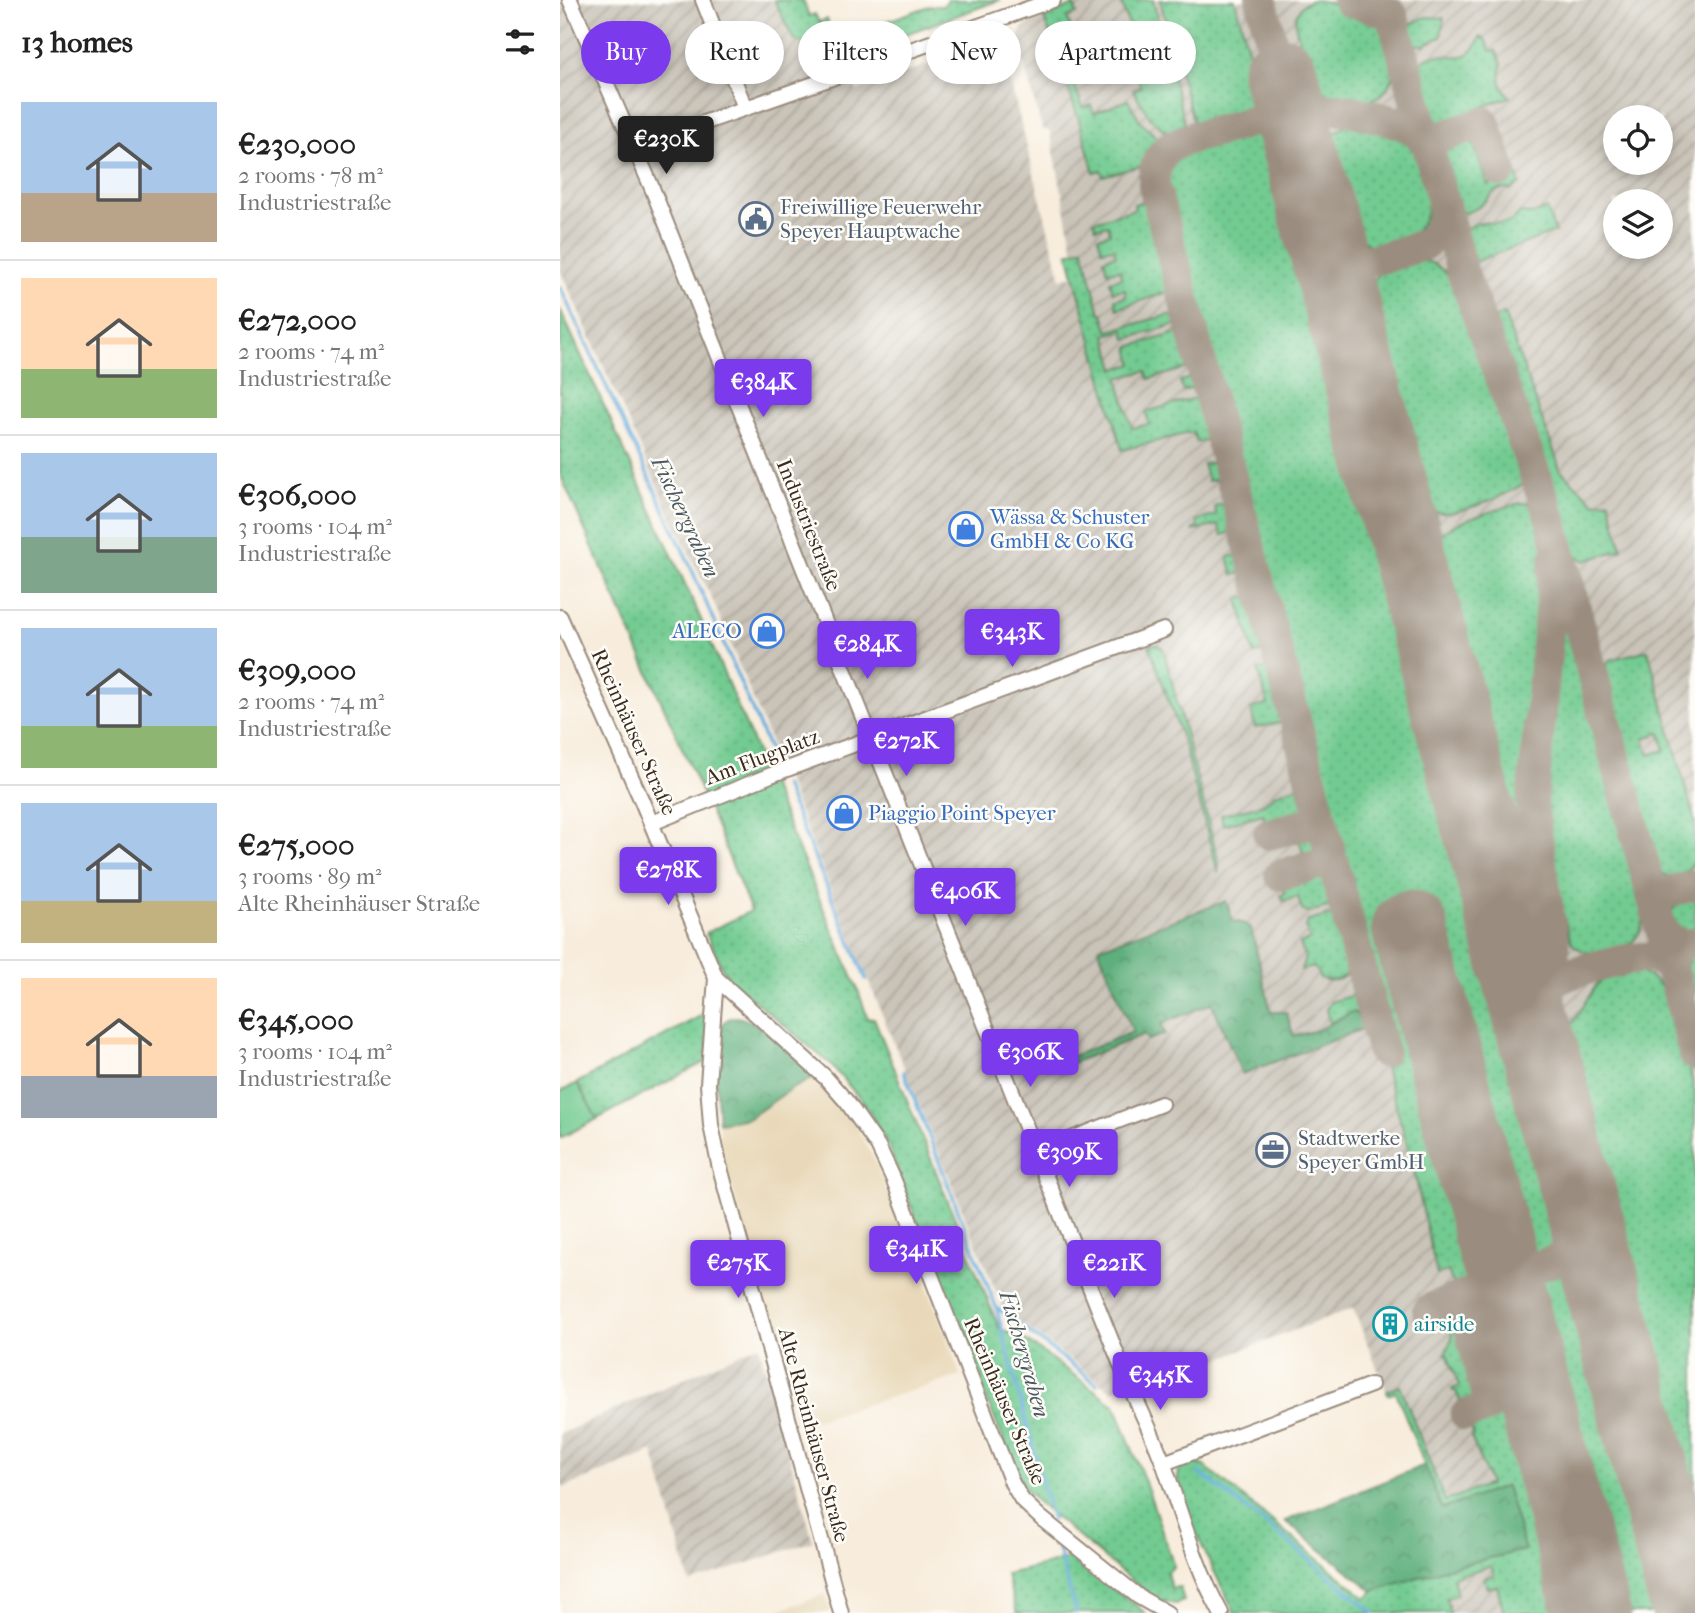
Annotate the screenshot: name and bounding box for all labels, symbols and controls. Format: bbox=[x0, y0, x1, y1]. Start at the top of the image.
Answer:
chip: Buy bbox=[581, 21, 671, 84]
chip: Rent bbox=[685, 21, 784, 84]
chip: Filters bbox=[798, 21, 912, 84]
chip: New bbox=[926, 21, 1021, 84]
chip: Apartment bbox=[1035, 21, 1196, 84]
icon: filters bbox=[501, 23, 539, 61]
text: 13 homes bbox=[21, 25, 133, 60]
map controls bbox=[1603, 105, 1673, 259]
button: locate bbox=[1603, 105, 1673, 175]
pin: €230K bbox=[617, 116, 715, 176]
text: €230K bbox=[634, 125, 698, 152]
text: €230,000 bbox=[238, 127, 356, 162]
icon: home bbox=[77, 130, 161, 214]
text: 2 rooms · 78 m² bbox=[238, 162, 383, 189]
text: Industriestraße bbox=[238, 189, 391, 216]
button: layers bbox=[1603, 189, 1673, 259]
place label: Freiwillige Feuerwehr Speyer Hauptwache bbox=[780, 195, 981, 243]
public building icon: Freiwillige Feuerwehr Speyer Hauptwache bbox=[737, 200, 775, 238]
text: €272,000 bbox=[238, 303, 357, 338]
icon: home bbox=[77, 306, 161, 390]
text: 2 rooms · 74 m² bbox=[238, 338, 384, 365]
pin: €384K bbox=[714, 360, 812, 419]
text: Industriestraße bbox=[238, 365, 391, 392]
text: €384K bbox=[731, 368, 795, 395]
water label: Fischergraben bbox=[645, 451, 725, 582]
street label: Industriestraße bbox=[772, 456, 846, 594]
text: €306,000 bbox=[238, 478, 357, 513]
icon: home bbox=[77, 481, 161, 565]
place label: Wässa & Schuster GmbH & Co KG bbox=[989, 505, 1150, 553]
shop icon: Wässa & Schuster GmbH & Co KG bbox=[947, 510, 985, 548]
text: 3 rooms · 104 m² bbox=[238, 513, 392, 540]
text: Industriestraße bbox=[238, 540, 391, 567]
pin: €343K bbox=[963, 610, 1061, 669]
shop icon: ALECO bbox=[748, 612, 786, 650]
text: €343K bbox=[981, 618, 1043, 645]
place label: ALECO bbox=[671, 619, 742, 643]
pin: €284K bbox=[818, 622, 916, 681]
text: €284K bbox=[833, 630, 901, 657]
street label: Rheinhäuser Straße bbox=[587, 645, 681, 819]
text: €309,000 bbox=[238, 653, 356, 688]
icon: home bbox=[77, 656, 161, 740]
text: 2 rooms · 74 m² bbox=[238, 688, 384, 715]
text: Industriestraße bbox=[238, 715, 391, 742]
pin: €272K bbox=[857, 718, 955, 778]
street label: Am Flugplatz bbox=[701, 724, 822, 790]
text: €272K bbox=[873, 727, 939, 754]
shop icon: Piaggio Point Speyer bbox=[825, 794, 863, 832]
place label: Piaggio Point Speyer bbox=[868, 801, 1056, 825]
text: €275,000 bbox=[238, 828, 355, 863]
icon: home bbox=[77, 831, 161, 915]
pin: €278K bbox=[619, 848, 717, 907]
text: €278K bbox=[636, 856, 700, 883]
text: 3 rooms · 89 m² bbox=[238, 863, 382, 890]
pin: €406K bbox=[916, 869, 1014, 928]
text: €406K bbox=[930, 877, 1000, 904]
text: Alte Rheinhäuser Straße bbox=[238, 890, 480, 917]
text: €345,000 bbox=[238, 1003, 354, 1038]
icon: home bbox=[77, 1006, 161, 1090]
pin: €306K bbox=[981, 1030, 1079, 1089]
text: 3 rooms · 104 m² bbox=[238, 1038, 392, 1065]
text: €306K bbox=[998, 1038, 1062, 1065]
text: Industriestraße bbox=[238, 1065, 391, 1092]
place label: Stadtwerke Speyer GmbH bbox=[1298, 1126, 1425, 1174]
pin: €309K bbox=[1020, 1130, 1118, 1189]
office icon: Stadtwerke Speyer GmbH bbox=[1254, 1131, 1292, 1169]
text: €309K bbox=[1037, 1138, 1101, 1165]
pin: €341K bbox=[867, 1226, 965, 1286]
text: €341K bbox=[885, 1235, 947, 1262]
pin: €275K bbox=[689, 1240, 787, 1300]
pin: €221K bbox=[1065, 1240, 1163, 1300]
text: €275K bbox=[706, 1249, 770, 1276]
text: €221K bbox=[1083, 1249, 1145, 1276]
water label: Fischergraben bbox=[993, 1287, 1056, 1421]
building icon: airside bbox=[1371, 1305, 1409, 1343]
place label: airside bbox=[1414, 1312, 1474, 1336]
street label: Rheinhäuser Straße bbox=[959, 1314, 1051, 1488]
street label: Alte Rheinhäuser Straße bbox=[774, 1324, 854, 1545]
pin: €345K bbox=[1111, 1352, 1209, 1412]
text: €345K bbox=[1129, 1361, 1191, 1388]

